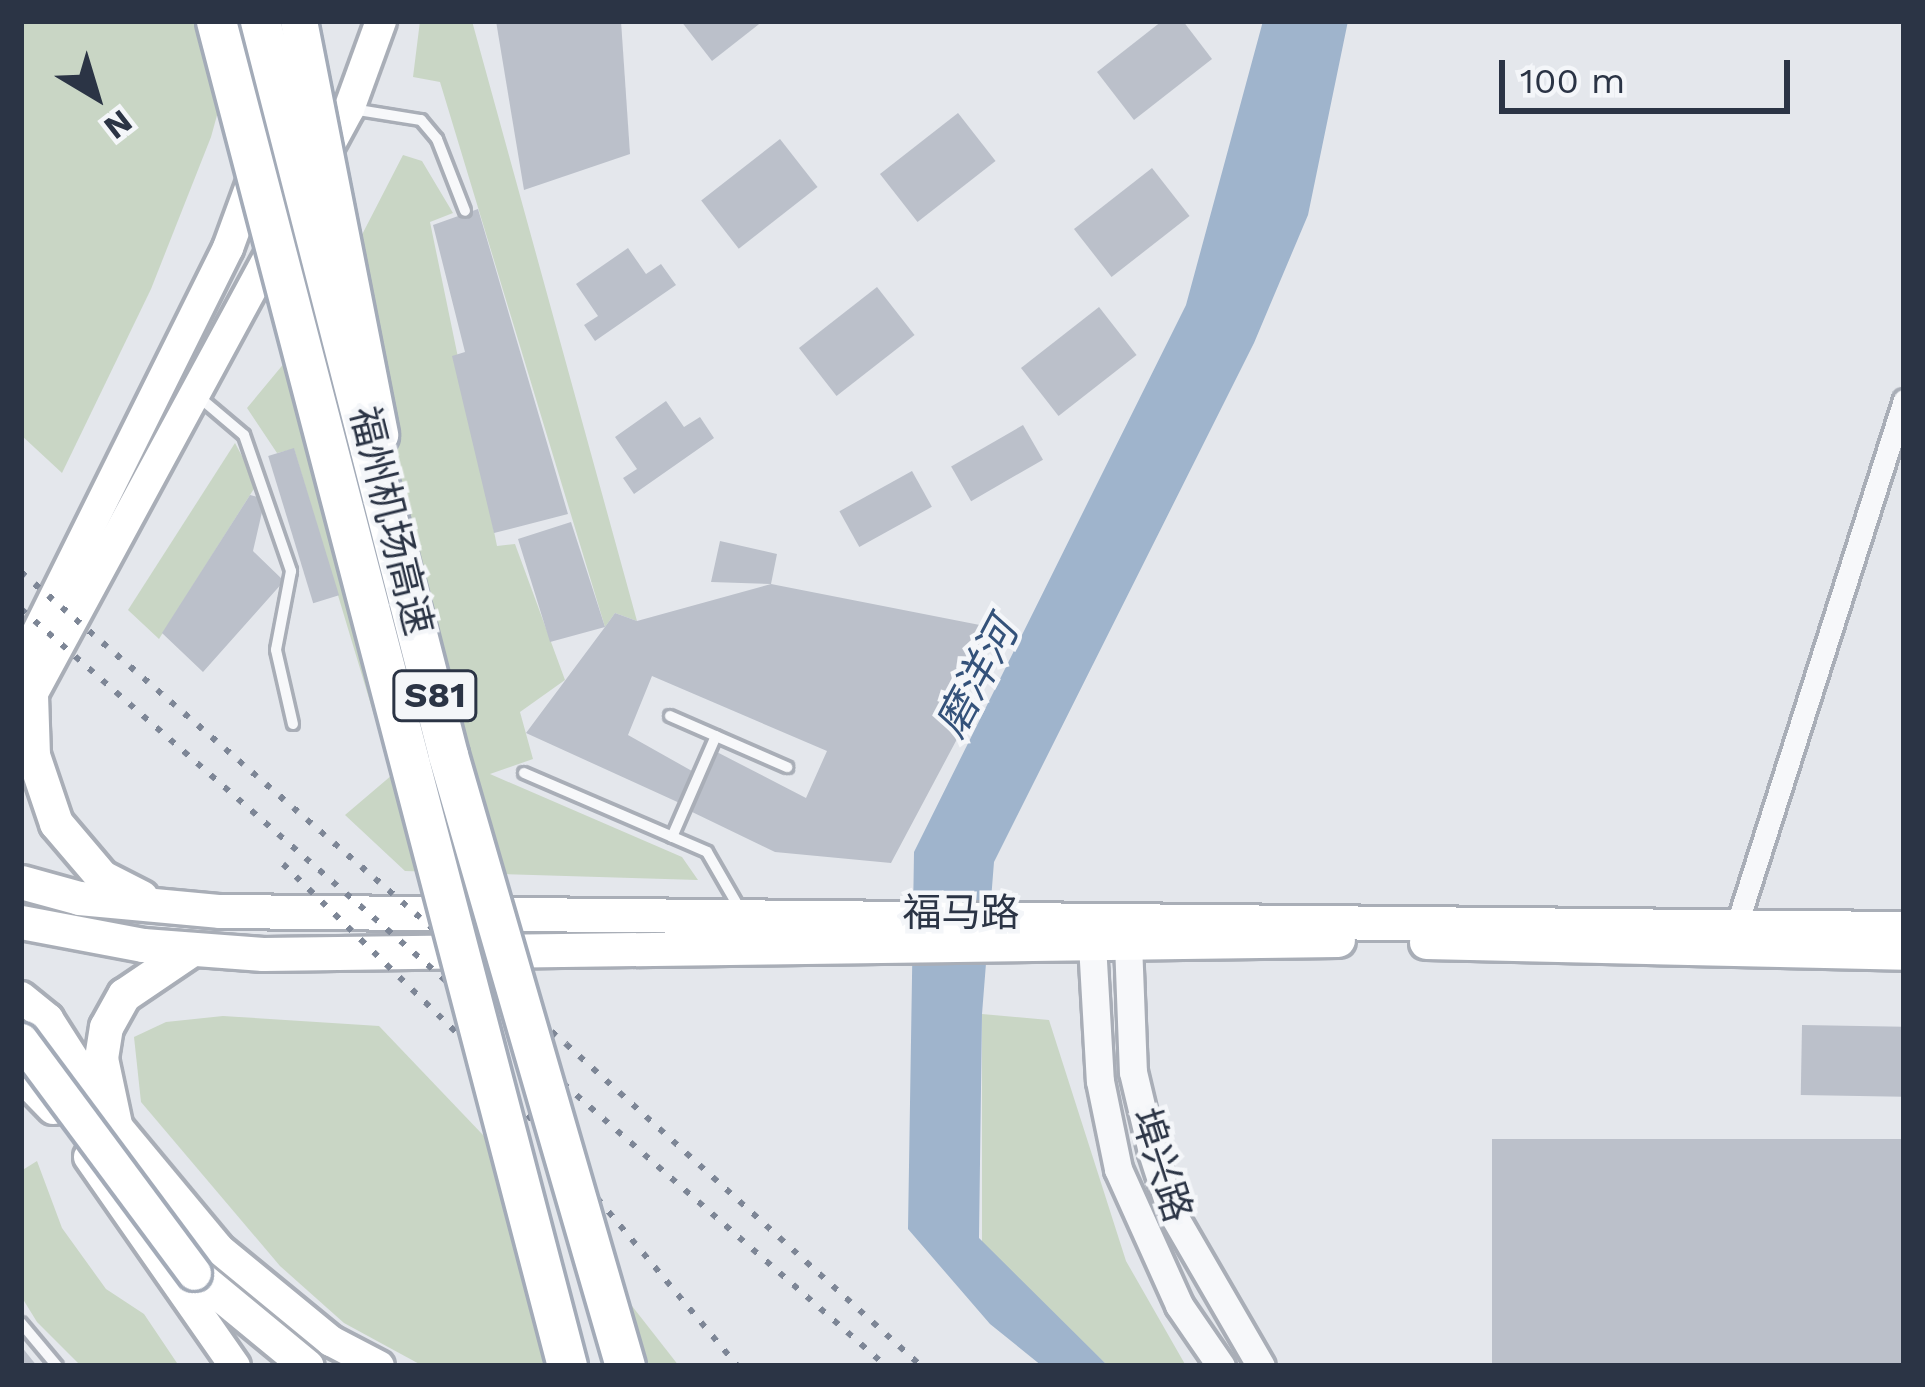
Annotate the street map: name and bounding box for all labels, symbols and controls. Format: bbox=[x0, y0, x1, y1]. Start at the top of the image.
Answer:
north arrow bbox=[36, 36, 156, 156]
scale bar bbox=[1505, 36, 1796, 110]
text: 100 m bbox=[1520, 60, 1625, 102]
text: N bbox=[97, 102, 140, 148]
street label: 福州机场高速 bbox=[340, 402, 442, 640]
water label: 磨洋河 bbox=[925, 611, 1029, 745]
road number: S81 bbox=[390, 666, 480, 726]
street label: 福马路 bbox=[903, 890, 1019, 936]
street label: 埠兴路 bbox=[1121, 1102, 1201, 1228]

